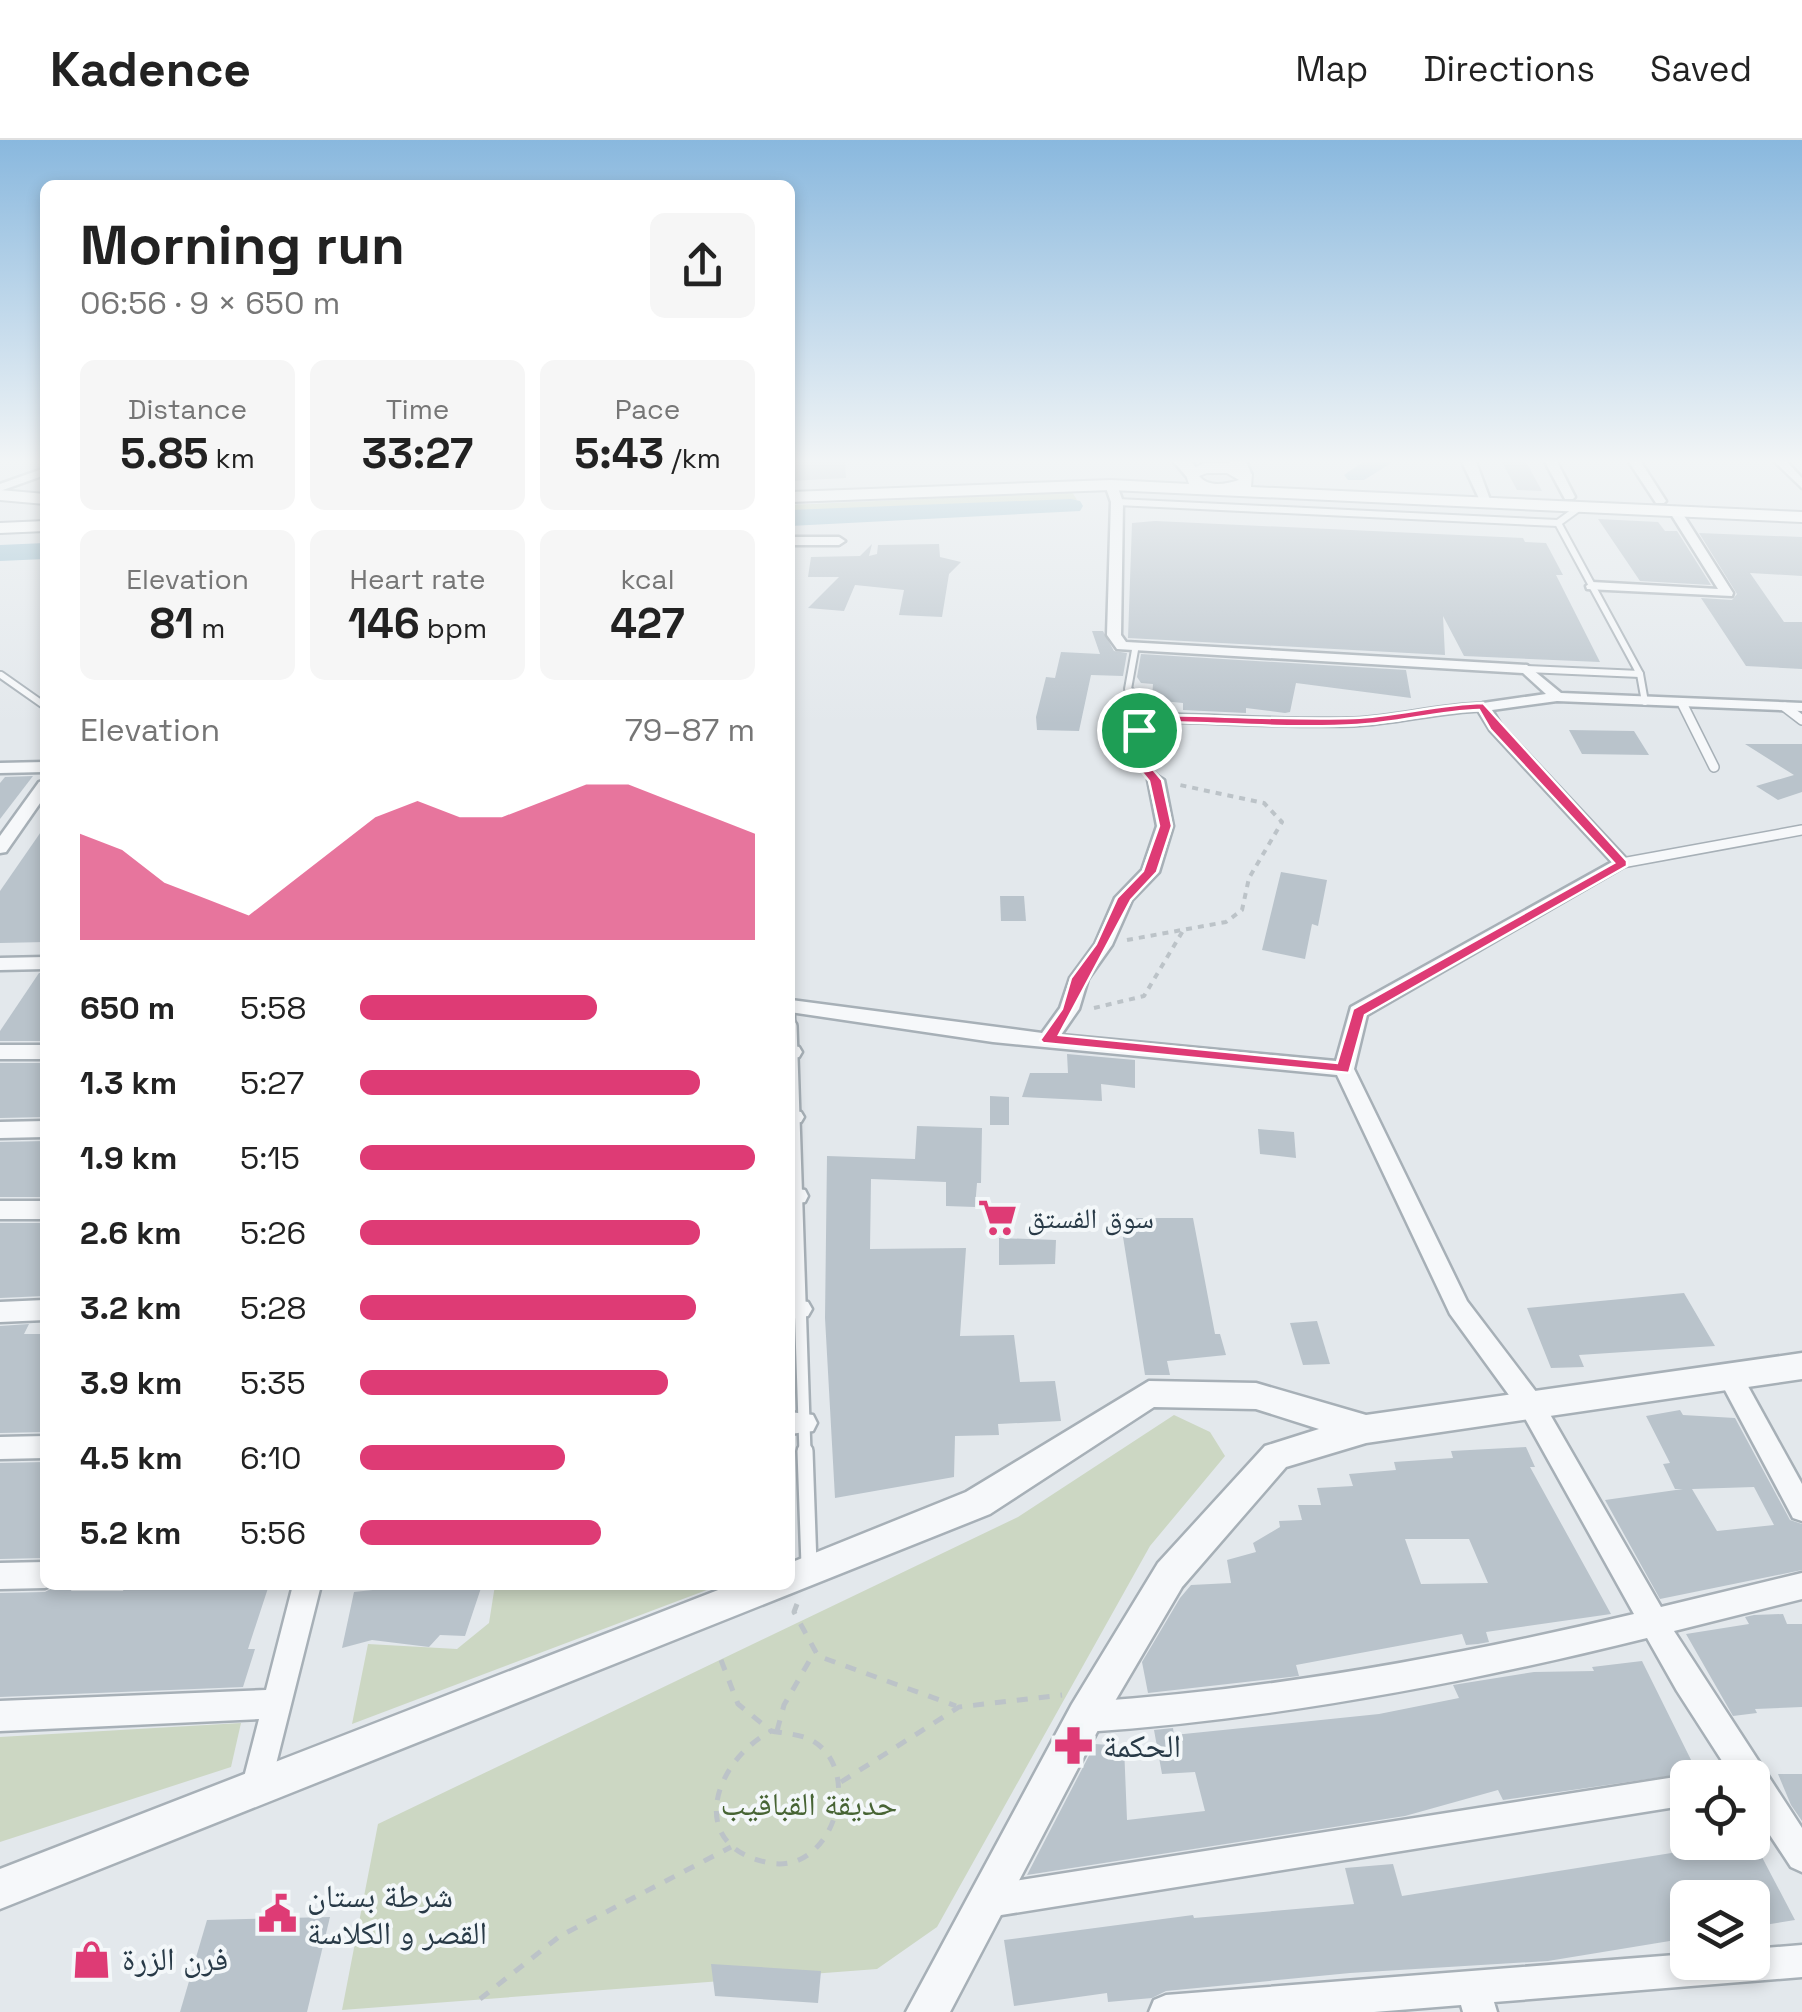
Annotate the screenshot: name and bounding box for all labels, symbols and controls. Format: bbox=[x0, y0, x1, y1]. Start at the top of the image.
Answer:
text: Kadence bbox=[50, 39, 251, 100]
text: Map bbox=[1295, 47, 1368, 91]
text: Directions bbox=[1423, 47, 1595, 91]
text: Saved bbox=[1650, 47, 1752, 91]
text: Morning run bbox=[80, 210, 405, 280]
button: share bbox=[650, 213, 755, 318]
text: 06:56 · 9 × 650 m bbox=[80, 283, 340, 323]
text: Distance bbox=[128, 391, 247, 427]
text: Time bbox=[386, 391, 449, 427]
text: Pace bbox=[615, 391, 680, 427]
text: 5.85 bbox=[120, 427, 208, 480]
text: 33:27 bbox=[362, 427, 473, 480]
text: 5:43 bbox=[574, 427, 664, 480]
text: km bbox=[208, 440, 255, 476]
text: /km bbox=[664, 440, 721, 476]
text: Elevation bbox=[126, 561, 249, 597]
text: Heart rate bbox=[350, 561, 485, 597]
text: kcal bbox=[620, 561, 675, 597]
text: 81 bbox=[150, 597, 194, 650]
text: 146 bbox=[348, 597, 420, 650]
text: 427 bbox=[610, 597, 685, 650]
text: m bbox=[194, 610, 225, 646]
text: bpm bbox=[420, 610, 487, 646]
pin bbox=[1097, 688, 1182, 773]
icon: arrive bbox=[1112, 703, 1167, 758]
text: Elevation bbox=[80, 710, 220, 750]
text: 79–87 m bbox=[625, 710, 755, 750]
text: 650 m bbox=[80, 988, 175, 1028]
text: 5:58 bbox=[240, 988, 306, 1028]
text: 1.3 km bbox=[80, 1063, 177, 1103]
text: 5:27 bbox=[240, 1063, 304, 1103]
text: 1.9 km bbox=[80, 1138, 177, 1178]
text: 5:15 bbox=[240, 1138, 300, 1178]
supermarket icon: سوق الفستق bbox=[976, 1197, 1018, 1239]
place label: سوق الفستق bbox=[1027, 1200, 1154, 1236]
text: 2.6 km bbox=[80, 1213, 182, 1253]
text: 5:26 bbox=[240, 1213, 306, 1253]
text: 3.2 km bbox=[80, 1288, 182, 1328]
text: 5:28 bbox=[240, 1288, 307, 1328]
text: 3.9 km bbox=[80, 1363, 182, 1403]
text: 5:35 bbox=[240, 1363, 306, 1403]
text: 4.5 km bbox=[80, 1438, 183, 1478]
text: 6:10 bbox=[240, 1438, 302, 1478]
text: 5.2 km bbox=[80, 1513, 181, 1553]
text: 5:56 bbox=[240, 1513, 306, 1553]
pharmacy icon: الحكمة bbox=[1052, 1725, 1094, 1767]
place label: الحكمة bbox=[1103, 1726, 1181, 1766]
map controls bbox=[1670, 1760, 1770, 1980]
button: locate bbox=[1670, 1760, 1770, 1860]
park label: حديقة القباقيب bbox=[721, 1784, 897, 1824]
place label: شرطة بستان القصر و الكلاسة bbox=[307, 1876, 487, 1953]
button: layers bbox=[1670, 1880, 1770, 1980]
public building icon: شرطة بستان القصر و الكلاسة bbox=[256, 1893, 298, 1935]
shop icon: فرن الزرة bbox=[71, 1938, 113, 1980]
place label: فرن الزرة bbox=[122, 1939, 228, 1979]

